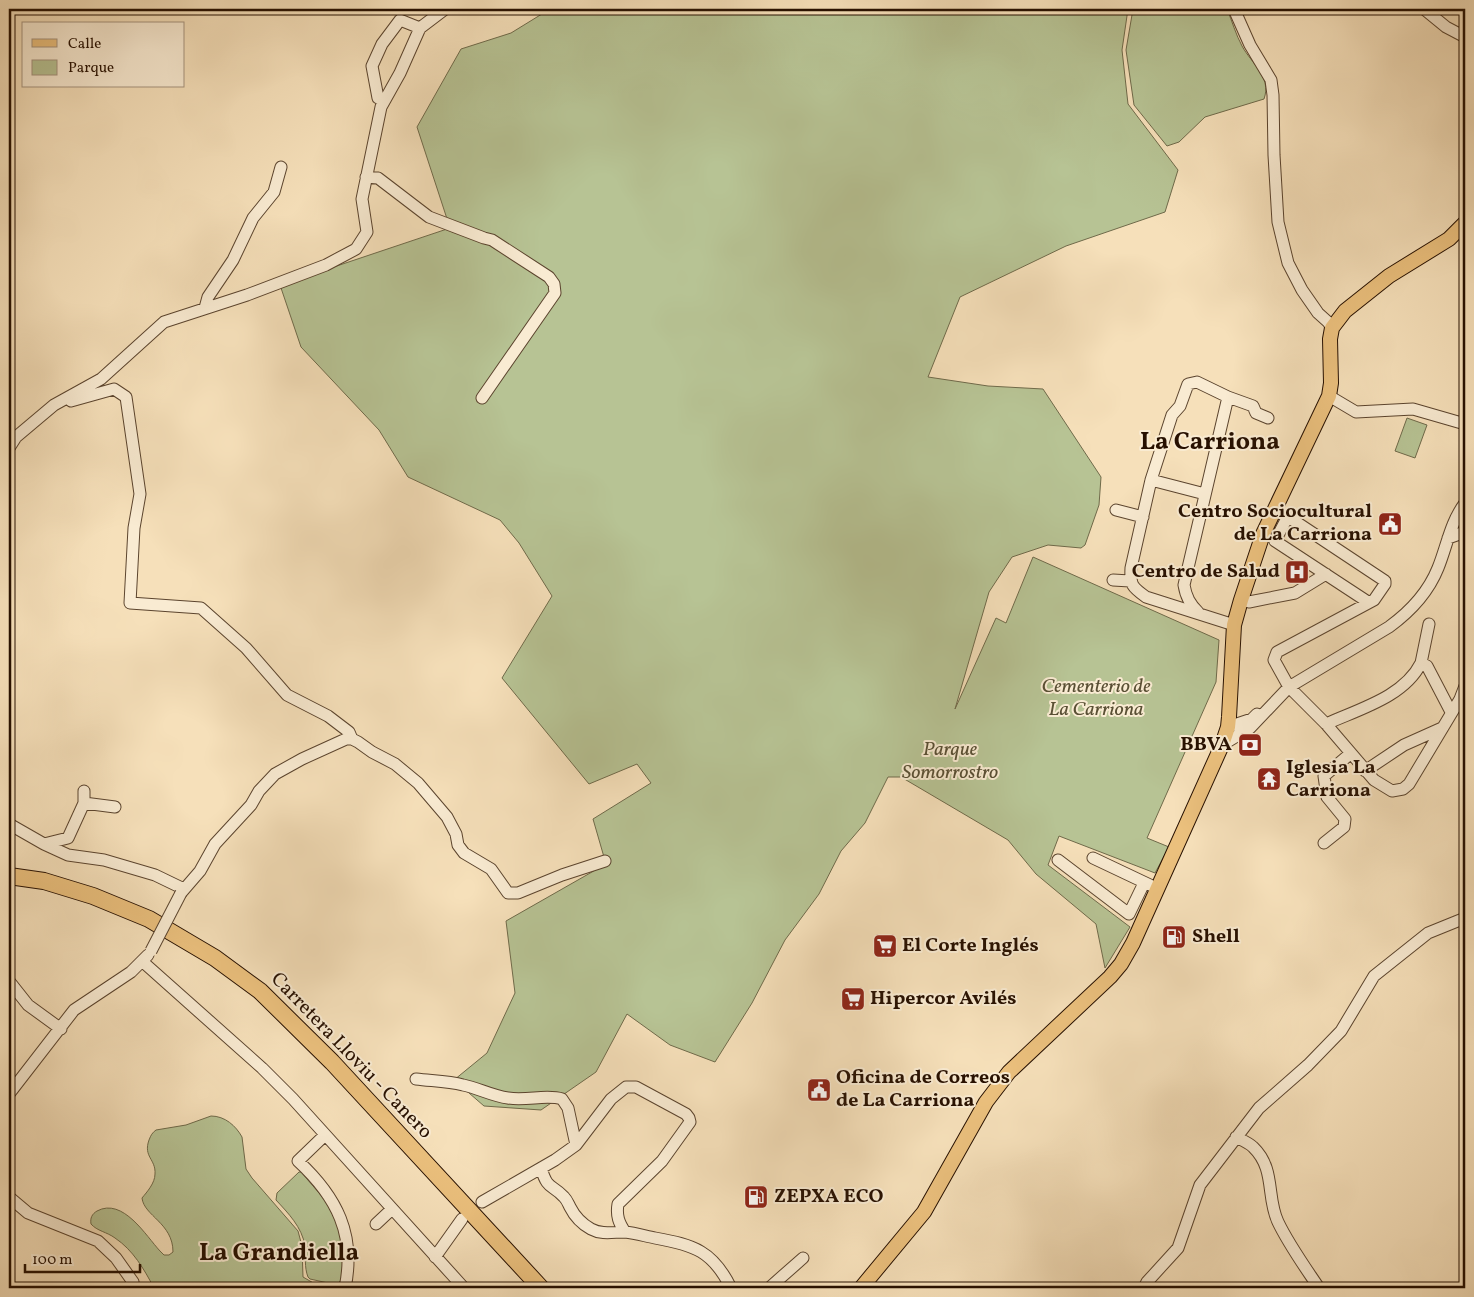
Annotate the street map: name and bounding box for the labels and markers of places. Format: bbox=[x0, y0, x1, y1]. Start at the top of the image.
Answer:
place label: Centro Sociocultural de La Carriona bbox=[1178, 498, 1372, 549]
public building icon: Centro Sociocultural de La Carriona bbox=[1377, 511, 1403, 537]
place label: Centro de Salud bbox=[1132, 558, 1280, 586]
hospital icon: Centro de Salud bbox=[1284, 559, 1310, 585]
place label: BBVA bbox=[1180, 731, 1232, 759]
bank icon: BBVA bbox=[1237, 732, 1263, 758]
place label: Iglesia La Carriona bbox=[1286, 754, 1376, 805]
temple icon: Iglesia La Carriona bbox=[1256, 766, 1282, 792]
place label: Shell bbox=[1192, 923, 1240, 951]
fuel station icon: Shell bbox=[1161, 924, 1187, 950]
place label: El Corte Inglés bbox=[902, 932, 1039, 960]
supermarket icon: El Corte Inglés bbox=[872, 933, 898, 959]
place label: Hipercor Avilés bbox=[870, 985, 1017, 1013]
supermarket icon: Hipercor Avilés bbox=[840, 986, 866, 1012]
place label: Oficina de Correos de La Carriona bbox=[836, 1064, 1010, 1115]
public building icon: Oficina de Correos de La Carriona bbox=[806, 1077, 832, 1103]
place label: ZEPXA ECO bbox=[774, 1183, 883, 1211]
fuel station icon: ZEPXA ECO bbox=[743, 1184, 769, 1210]

